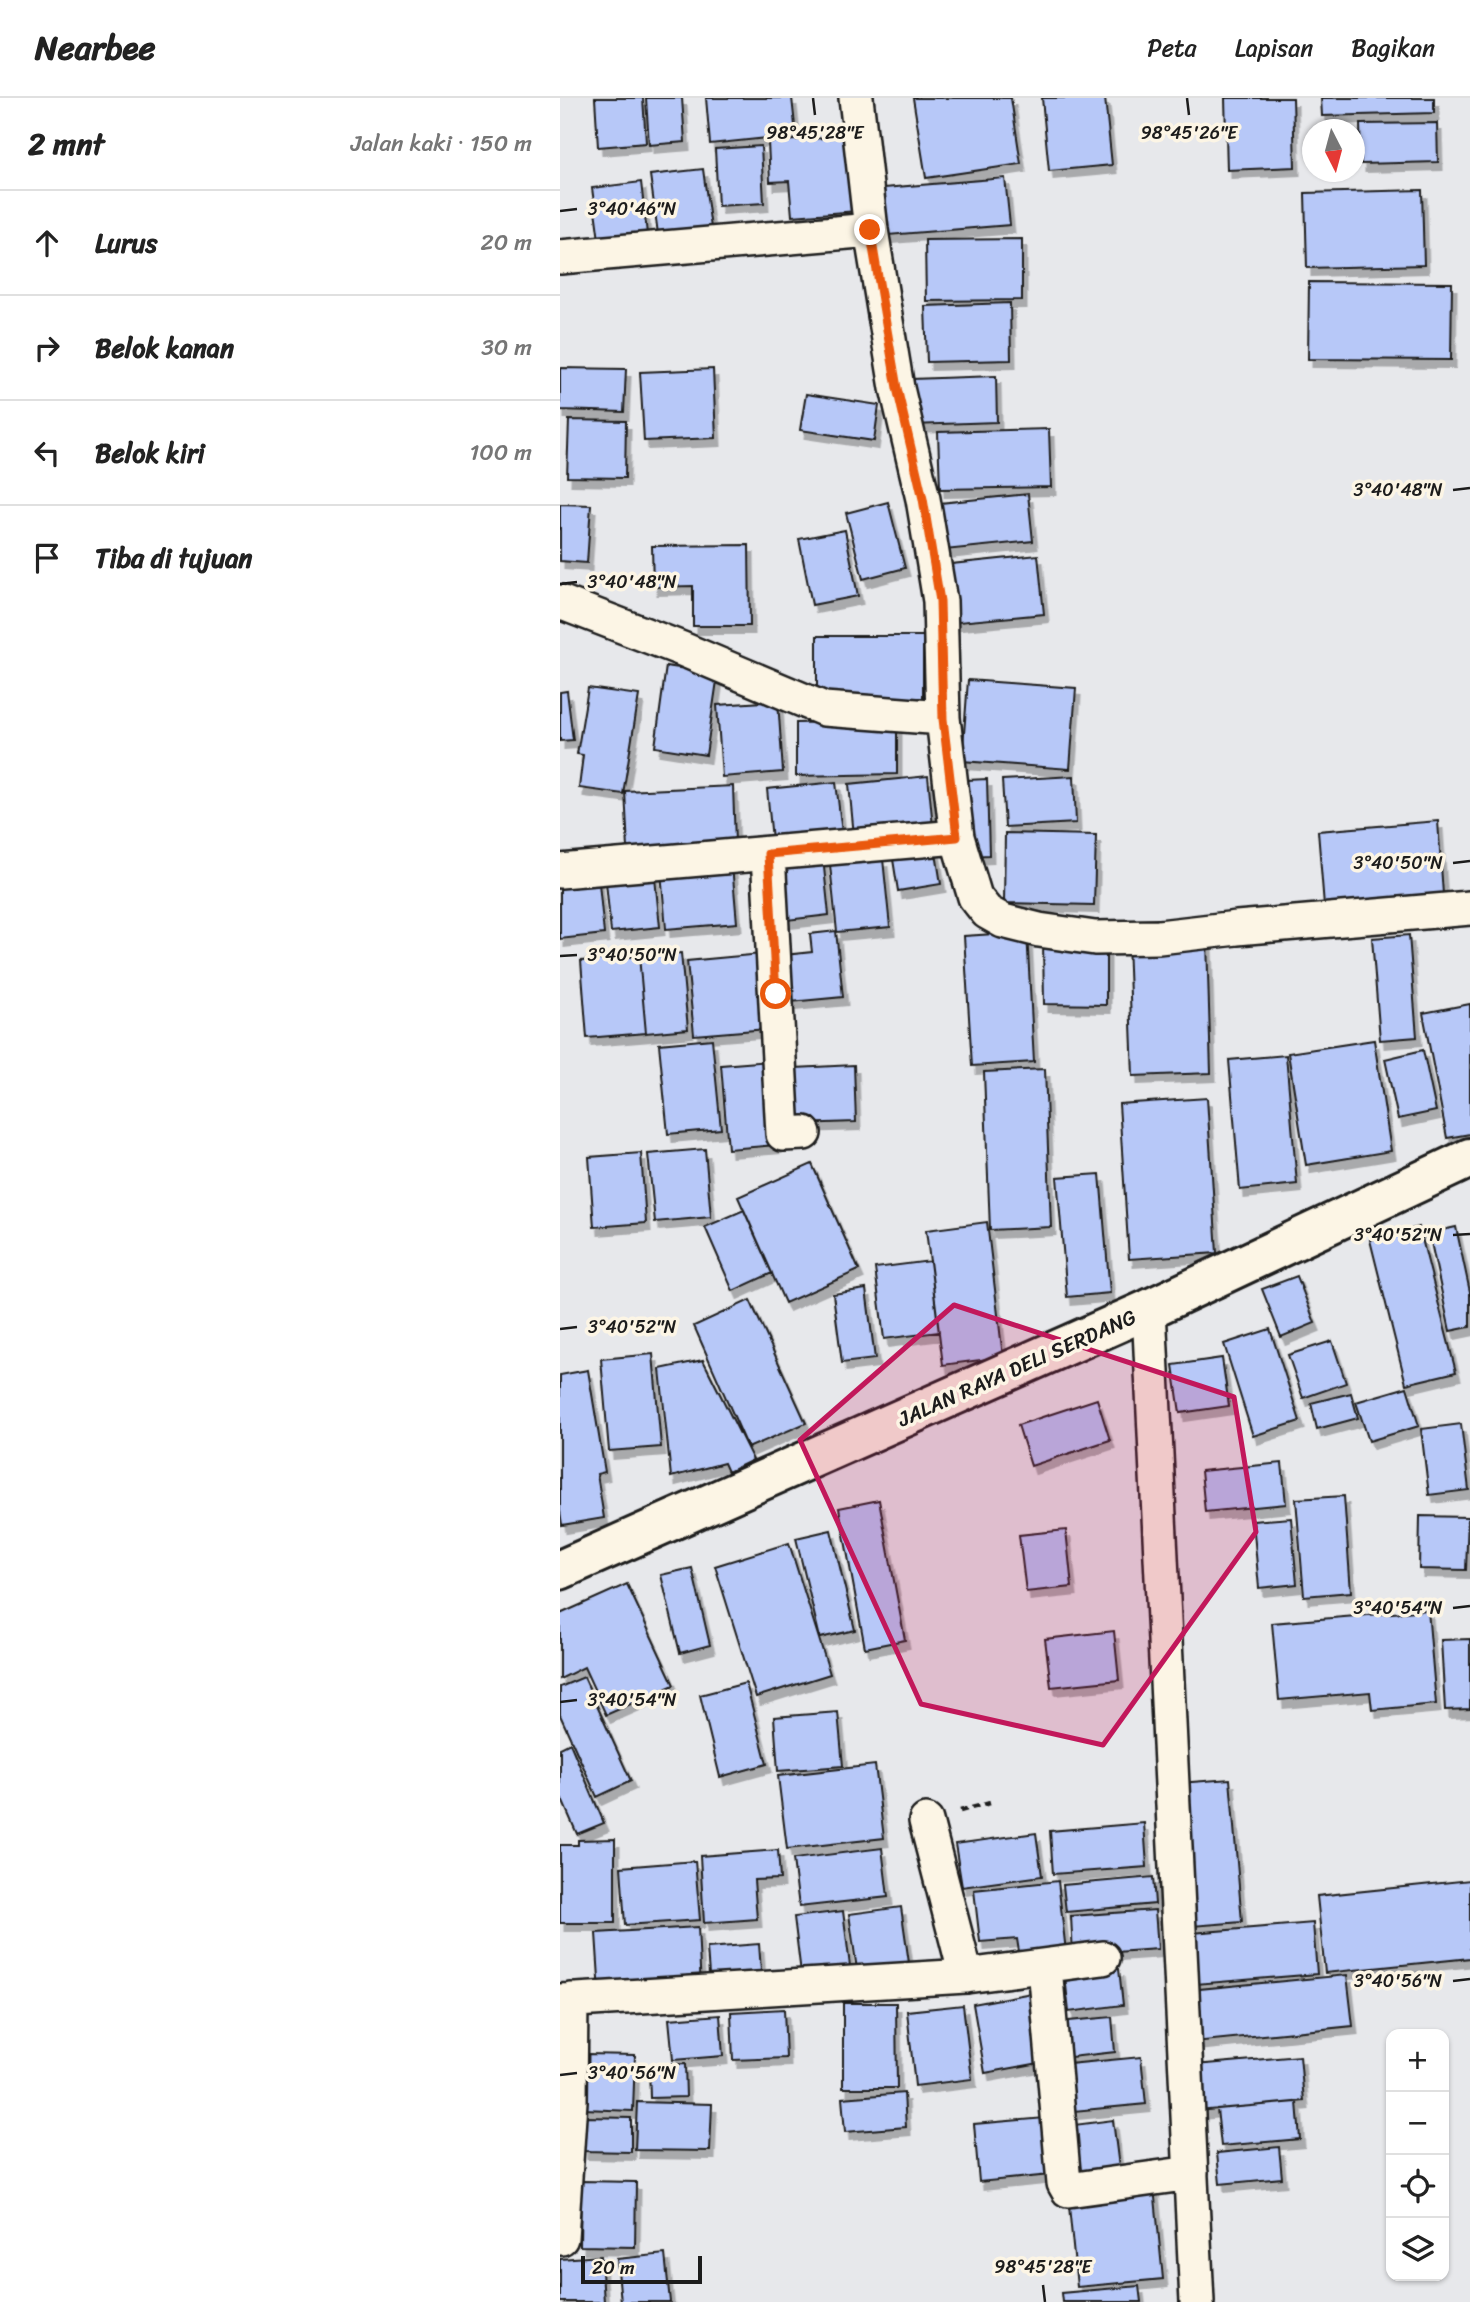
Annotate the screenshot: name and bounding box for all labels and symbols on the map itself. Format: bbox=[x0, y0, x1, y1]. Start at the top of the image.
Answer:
text: 98°45'28"E bbox=[766, 117, 865, 149]
text: 98°45'26"E bbox=[1141, 117, 1238, 149]
north arrow bbox=[1302, 119, 1365, 182]
text: 3°40'46"N bbox=[588, 193, 677, 225]
route end bbox=[854, 214, 885, 245]
text: 3°40'48"N bbox=[1354, 474, 1443, 506]
text: 3°40'48"N bbox=[588, 566, 677, 598]
text: 3°40'50"N bbox=[1353, 847, 1443, 879]
text: 3°40'50"N bbox=[587, 939, 677, 971]
route start bbox=[760, 978, 791, 1009]
text: 3°40'52"N bbox=[1354, 1219, 1443, 1251]
street label: JALAN RAYA DELI SERDANG bbox=[890, 1298, 1143, 1438]
text: 3°40'52"N bbox=[588, 1311, 677, 1343]
text: 3°40'54"N bbox=[1353, 1592, 1443, 1624]
text: 3°40'54"N bbox=[587, 1684, 677, 1716]
text: 3°40'56"N bbox=[1354, 1965, 1443, 1997]
text: 3°40'56"N bbox=[588, 2057, 677, 2089]
text: 98°45'28"E bbox=[994, 2251, 1093, 2283]
scale bar bbox=[581, 2253, 702, 2285]

